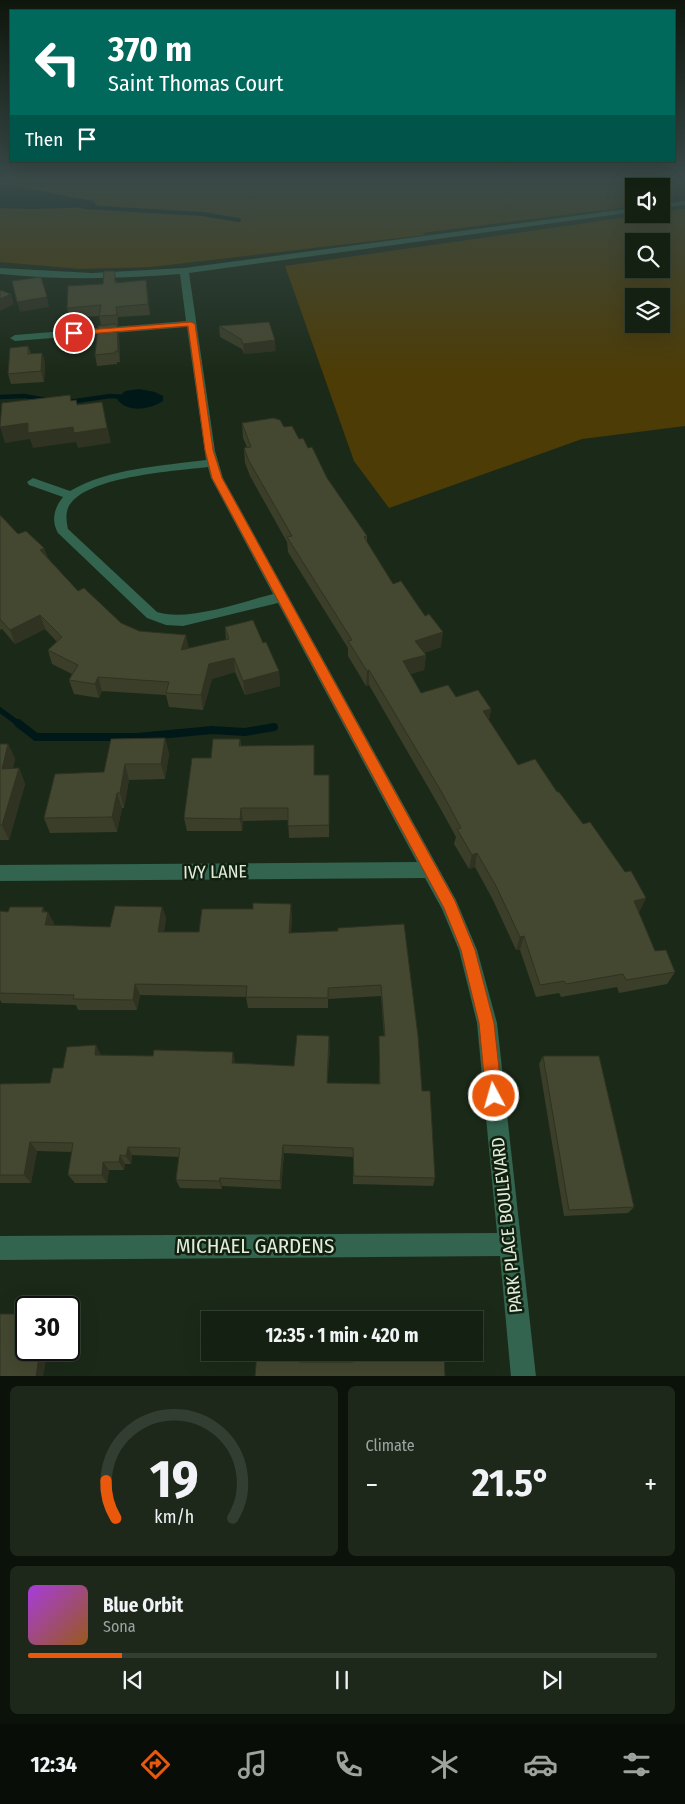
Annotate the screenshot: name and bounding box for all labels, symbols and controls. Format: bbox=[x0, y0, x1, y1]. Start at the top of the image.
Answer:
text: 370 m bbox=[108, 28, 192, 70]
icon: left bbox=[25, 30, 90, 95]
text: Saint Thomas Court bbox=[108, 70, 283, 97]
icon: arrive bbox=[73, 125, 101, 153]
text: Then bbox=[25, 128, 63, 151]
map controls bbox=[625, 178, 670, 333]
button: sound bbox=[625, 178, 670, 223]
button: search bbox=[625, 233, 670, 278]
button: layers bbox=[625, 288, 670, 333]
pin bbox=[53, 312, 95, 354]
icon: arrive bbox=[60, 319, 88, 347]
street label: IVY LANE bbox=[183, 860, 247, 884]
position arrow bbox=[467, 1069, 519, 1121]
street label: PARK PLACE BOULEVARD bbox=[487, 1136, 527, 1314]
street label: MICHAEL GARDENS bbox=[176, 1233, 334, 1259]
speed limit sign: 30 bbox=[15, 1296, 80, 1361]
text: 12:35 · 1 min · 420 m bbox=[266, 1324, 418, 1347]
text: Climate bbox=[366, 1436, 415, 1455]
text: 19 bbox=[149, 1448, 198, 1511]
text: 21.5° bbox=[472, 1460, 550, 1506]
text: − bbox=[366, 1468, 378, 1501]
text: + bbox=[644, 1468, 657, 1501]
text: km/h bbox=[154, 1506, 194, 1528]
text: Blue Orbit bbox=[103, 1594, 183, 1617]
text: Sona bbox=[103, 1617, 136, 1636]
icon: previous bbox=[119, 1666, 147, 1694]
icon: pause bbox=[328, 1666, 356, 1694]
icon: next bbox=[538, 1666, 566, 1694]
icon: directions bbox=[138, 1747, 173, 1782]
icon: music bbox=[235, 1747, 270, 1782]
icon: phone bbox=[331, 1747, 366, 1782]
icon: climate bbox=[427, 1747, 462, 1782]
icon: car bbox=[523, 1747, 558, 1782]
icon: filters bbox=[619, 1747, 654, 1782]
text: 12:34 bbox=[31, 1751, 77, 1778]

